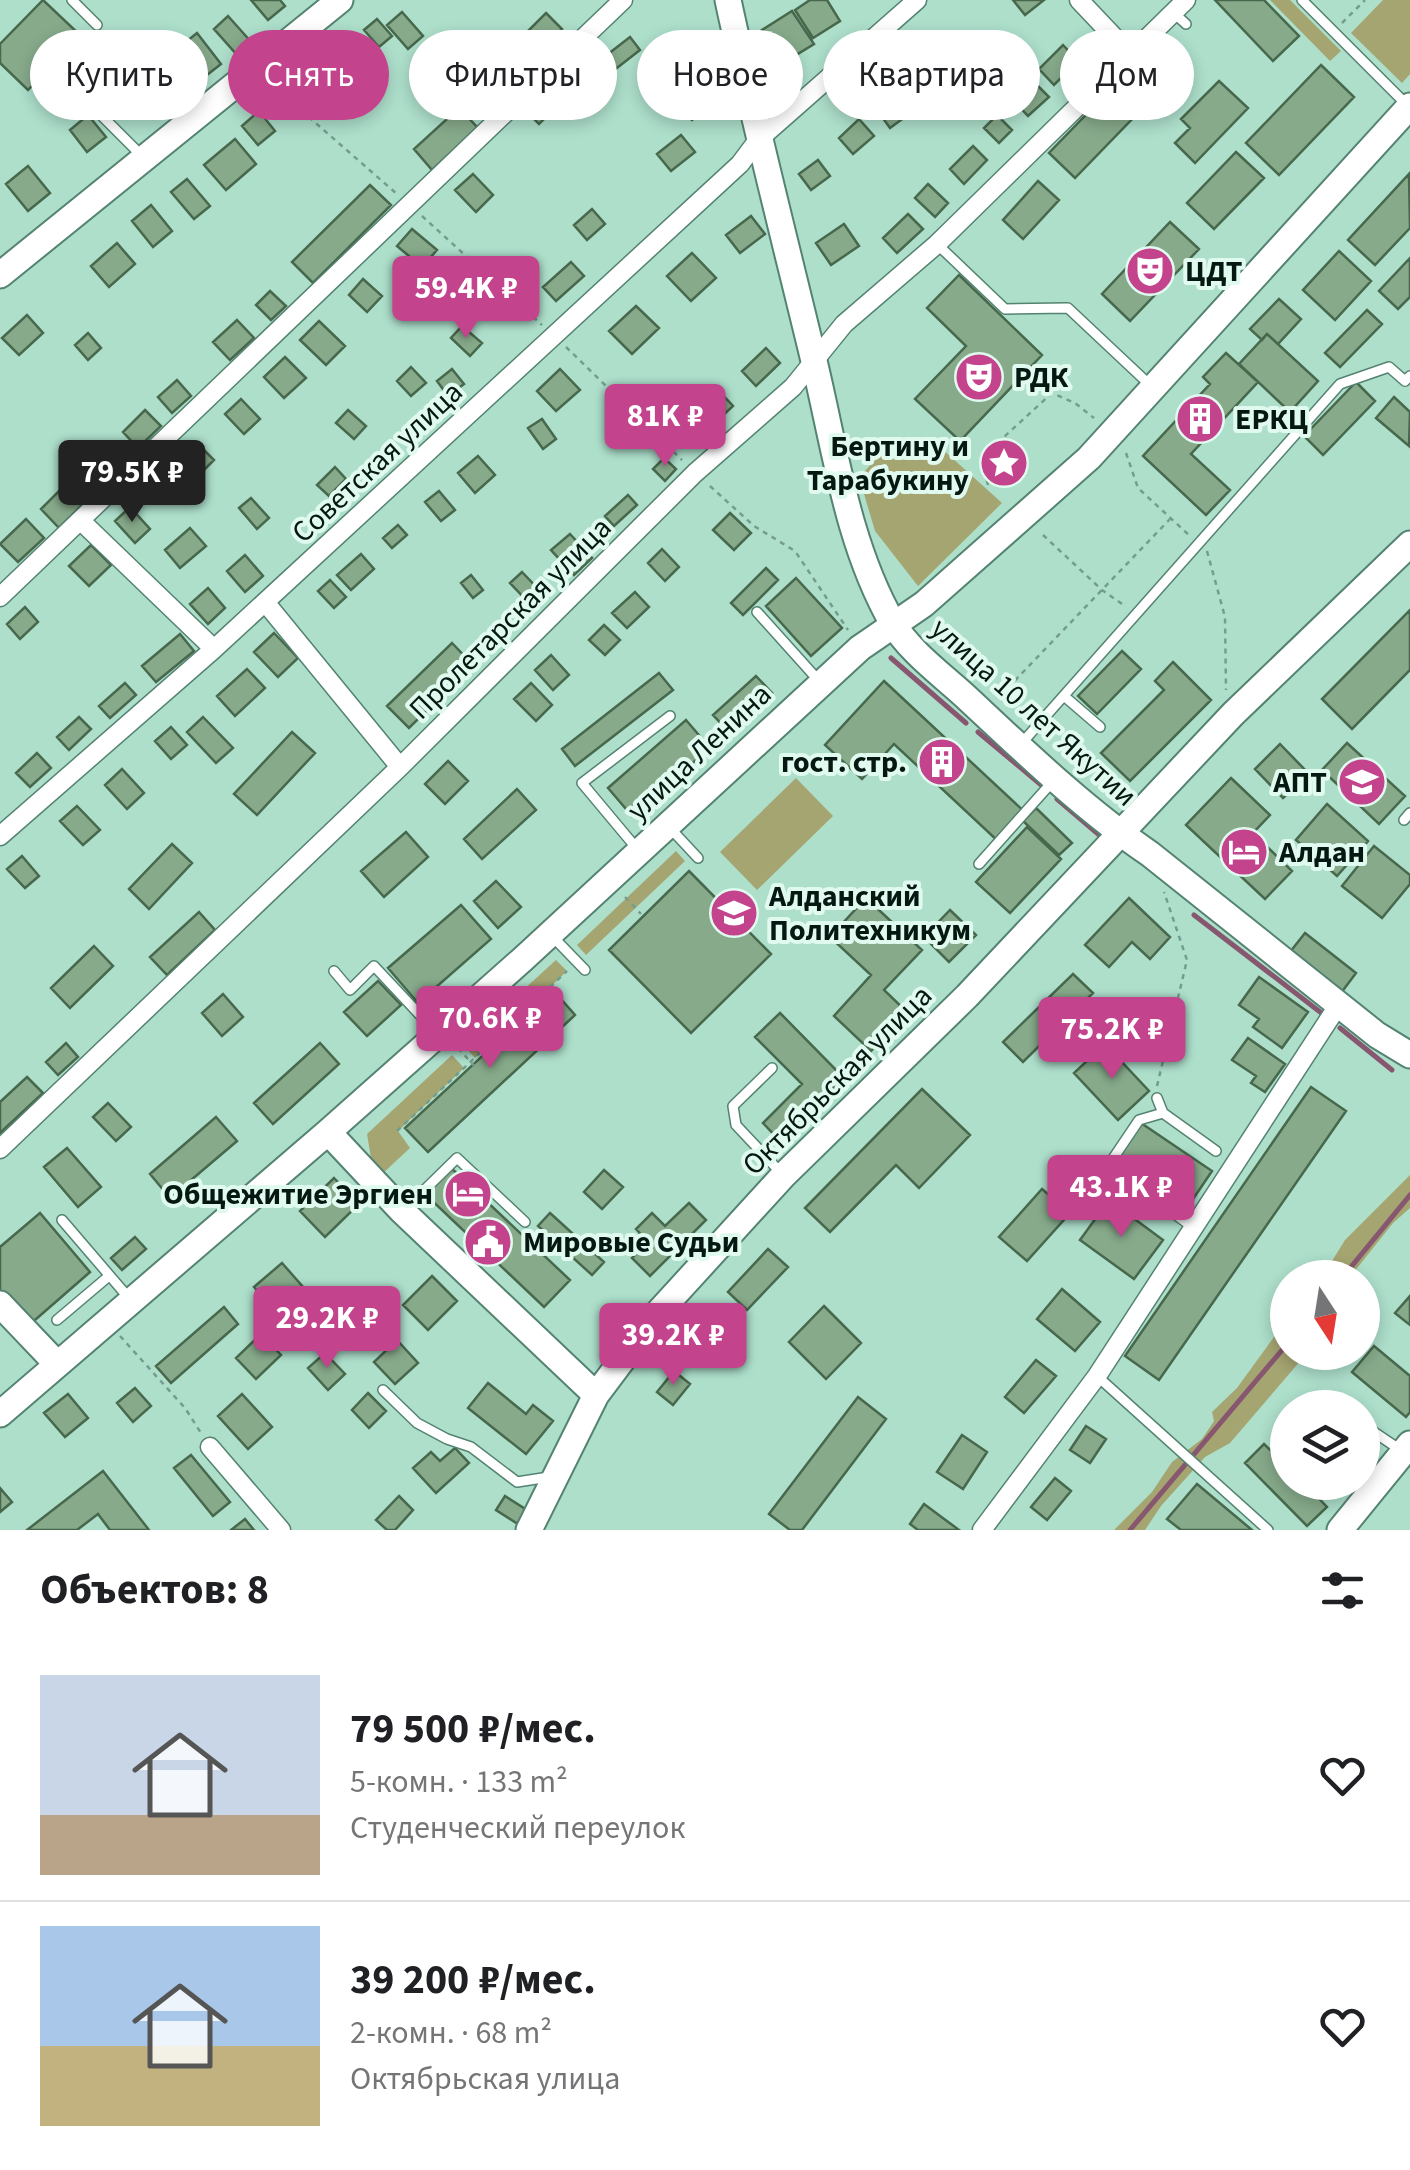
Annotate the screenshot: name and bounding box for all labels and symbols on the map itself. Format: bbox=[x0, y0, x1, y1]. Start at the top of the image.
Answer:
theatre icon: ЦДТ bbox=[1124, 245, 1176, 297]
place label: ЦДТ bbox=[1185, 250, 1242, 293]
pin: 59.4K ₽ bbox=[374, 256, 558, 341]
theatre icon: РДК bbox=[953, 351, 1005, 403]
place label: РДК bbox=[1014, 356, 1069, 399]
street label: Советская улица bbox=[282, 372, 472, 553]
pin: 81K ₽ bbox=[595, 384, 735, 469]
building icon: ЕРКЦ bbox=[1174, 393, 1226, 445]
place label: ЕРКЦ bbox=[1235, 398, 1308, 441]
place label: Бертину и Тарабукину bbox=[807, 425, 969, 502]
place icon: Бертину и Тарабукину bbox=[978, 437, 1030, 489]
pin: 79.5K ₽ bbox=[40, 440, 224, 525]
street label: Пролетарская улица bbox=[399, 507, 621, 729]
street label: улица 10 лет Якутии bbox=[921, 608, 1146, 817]
street label: улица Ленина bbox=[617, 674, 781, 831]
building icon: гост. стр. bbox=[916, 736, 968, 788]
place label: гост. стр. bbox=[781, 741, 907, 784]
school or university icon: АПТ bbox=[1336, 756, 1388, 808]
place label: АПТ bbox=[1272, 761, 1327, 804]
hotel icon: Алдан bbox=[1218, 826, 1270, 878]
place label: Алдан bbox=[1278, 831, 1365, 874]
place label: Алданский Политехникум bbox=[768, 875, 971, 952]
school or university icon: Алданский Политехникум bbox=[708, 887, 760, 939]
street label: Октябрьская улица bbox=[733, 976, 942, 1185]
pin: 70.6K ₽ bbox=[398, 986, 582, 1071]
pin: 75.2K ₽ bbox=[1020, 997, 1204, 1082]
pin: 43.1K ₽ bbox=[1029, 1155, 1213, 1240]
hotel icon: Общежитие Эргиен bbox=[442, 1168, 494, 1220]
place label: Общежитие Эргиен bbox=[163, 1173, 433, 1216]
public building icon: Мировые Судьи bbox=[462, 1216, 514, 1268]
place label: Мировые Судьи bbox=[523, 1221, 739, 1264]
north arrow bbox=[1270, 1260, 1380, 1370]
pin: 29.2K ₽ bbox=[235, 1286, 419, 1371]
pin: 39.2K ₽ bbox=[581, 1303, 765, 1388]

